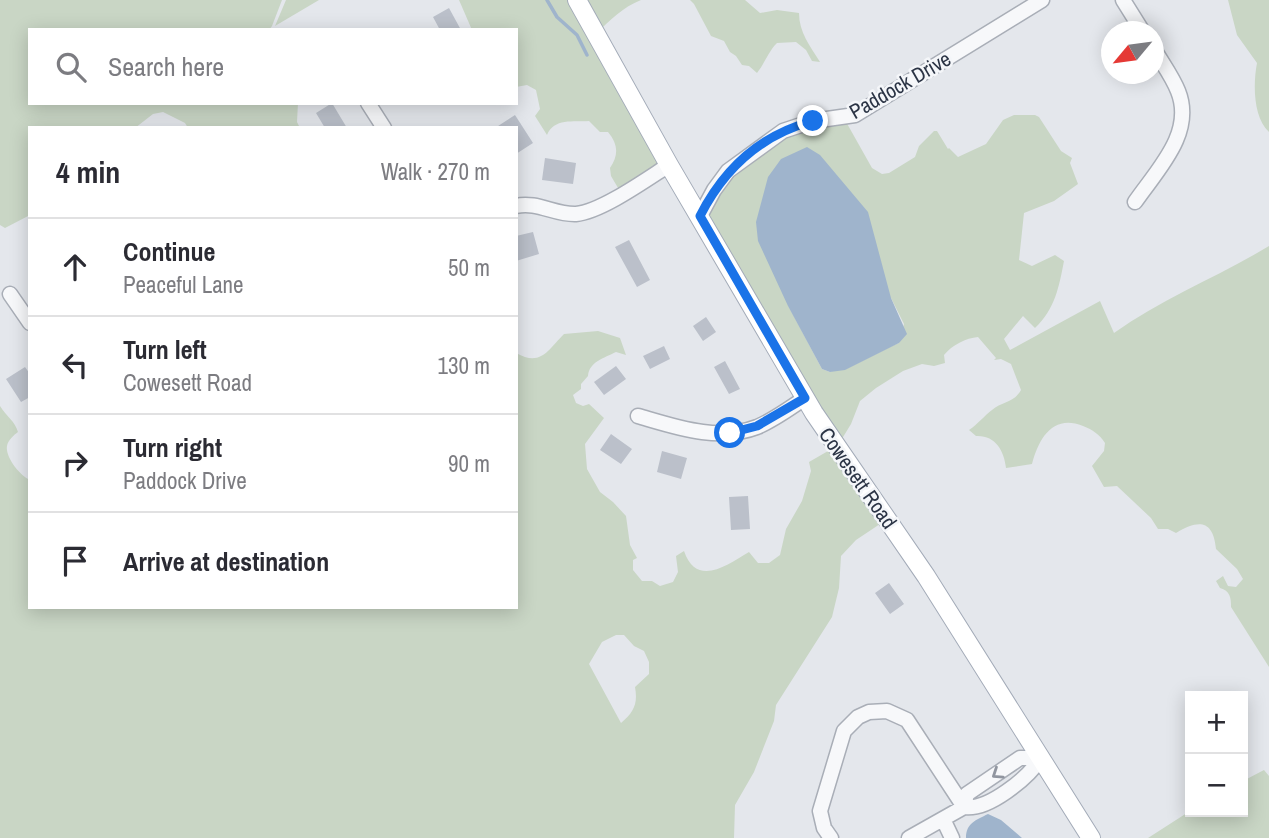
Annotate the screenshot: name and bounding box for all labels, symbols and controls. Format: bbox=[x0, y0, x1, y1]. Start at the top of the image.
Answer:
north arrow bbox=[1101, 21, 1164, 84]
search box bbox=[28, 28, 518, 105]
street label: Paddock Drive bbox=[844, 44, 956, 126]
icon: search bbox=[52, 48, 90, 86]
text: Search here bbox=[108, 49, 224, 84]
route end bbox=[797, 105, 828, 136]
text: 4 min bbox=[56, 152, 120, 192]
text: Walk · 270 m bbox=[381, 156, 490, 187]
text: Continue bbox=[123, 234, 215, 269]
icon: ahead bbox=[56, 248, 94, 286]
text: 50 m bbox=[448, 252, 490, 283]
text: Peaceful Lane bbox=[123, 269, 244, 300]
text: Turn left bbox=[123, 332, 207, 367]
icon: left bbox=[56, 346, 94, 384]
text: 130 m bbox=[438, 350, 490, 381]
text: Cowesett Road bbox=[123, 367, 252, 398]
route start bbox=[714, 417, 745, 448]
street label: Cowesett Road bbox=[812, 421, 904, 535]
text: Turn right bbox=[123, 430, 222, 465]
icon: right bbox=[56, 444, 94, 482]
text: 90 m bbox=[448, 448, 490, 479]
text: Paddock Drive bbox=[123, 465, 247, 496]
icon: arrive bbox=[56, 542, 94, 580]
text: Arrive at destination bbox=[123, 544, 329, 579]
map controls bbox=[1185, 691, 1248, 817]
button: + bbox=[1185, 691, 1248, 754]
button: − bbox=[1185, 754, 1248, 817]
one-way arrow bbox=[992, 766, 1005, 778]

